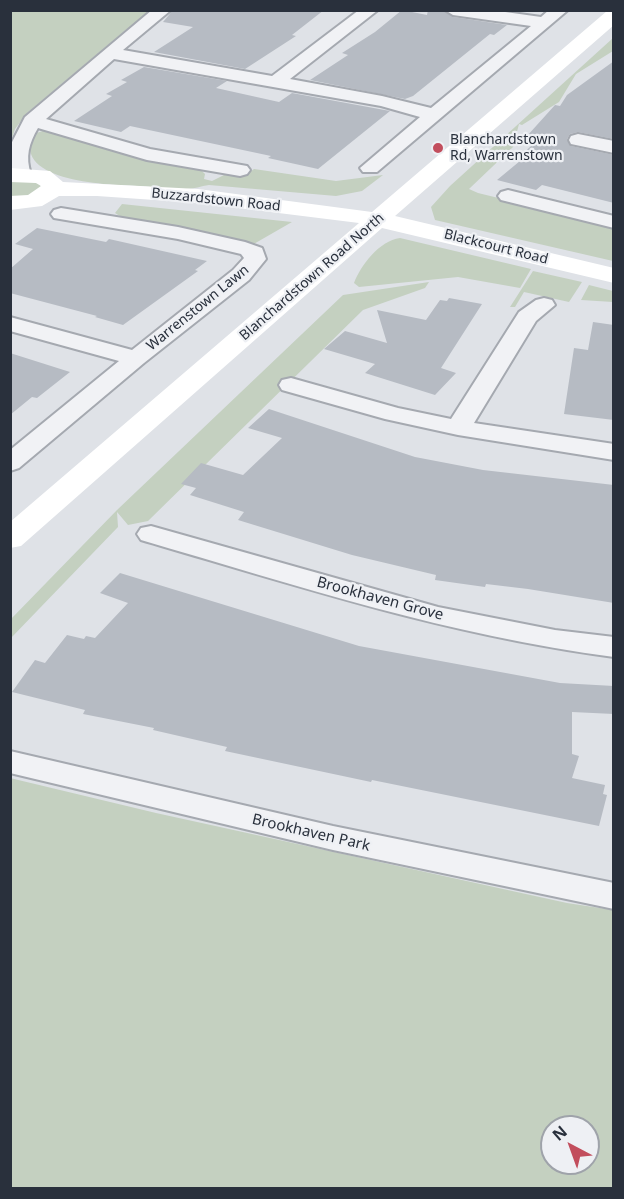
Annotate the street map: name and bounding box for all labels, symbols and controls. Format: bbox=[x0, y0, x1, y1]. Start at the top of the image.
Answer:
place label: Blanchardstown Rd, Warrenstown bbox=[450, 132, 563, 164]
marker: Blanchardstown Rd, Warrenstown bbox=[431, 141, 445, 155]
street label: Buzzardstown Road bbox=[151, 185, 281, 215]
street label: Blanchardstown Road North bbox=[236, 210, 388, 344]
street label: Blackcourt Road bbox=[442, 226, 550, 268]
street label: Warrenstown Lawn bbox=[144, 262, 252, 354]
street label: Brookhaven Grove bbox=[315, 573, 445, 625]
street label: Brookhaven Park bbox=[250, 811, 372, 855]
north arrow bbox=[540, 1115, 600, 1175]
text: N bbox=[547, 1120, 572, 1146]

